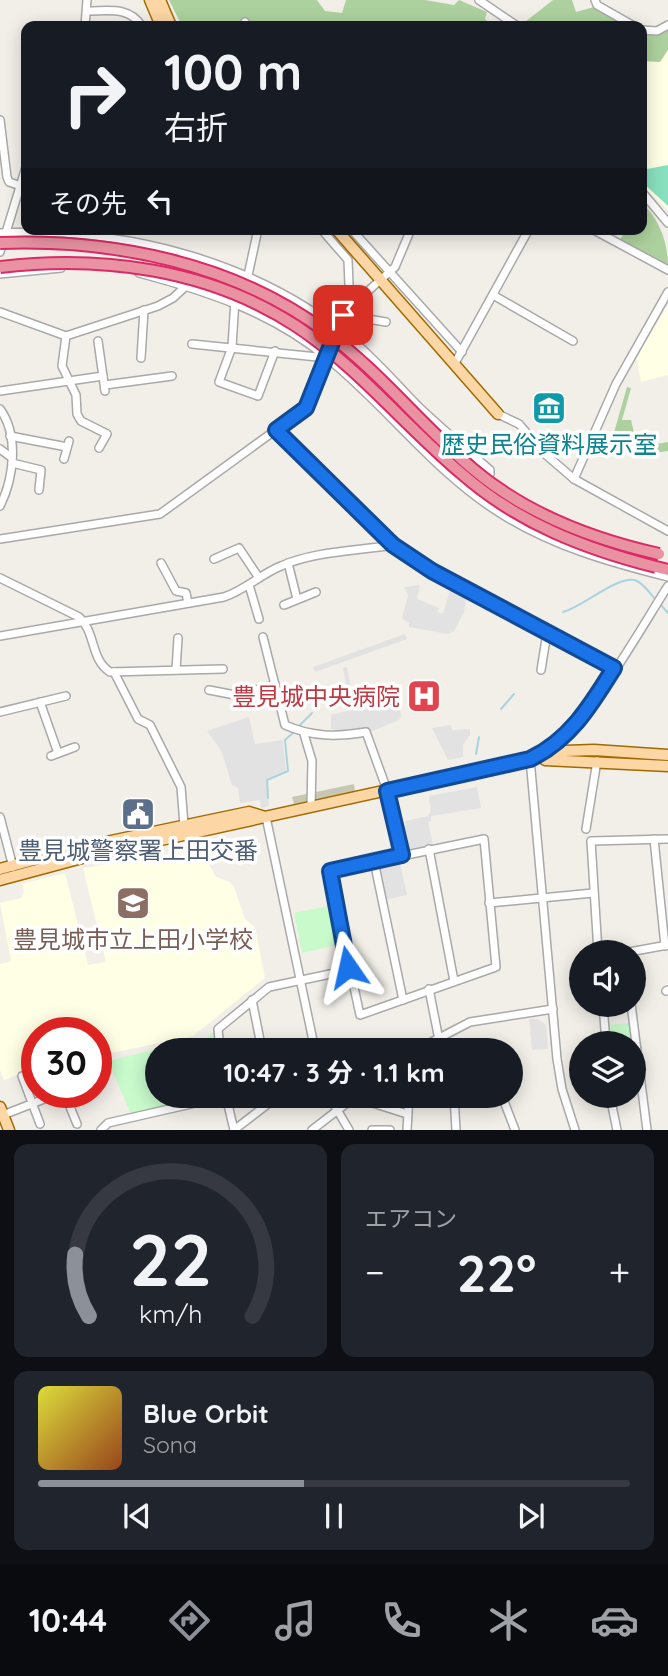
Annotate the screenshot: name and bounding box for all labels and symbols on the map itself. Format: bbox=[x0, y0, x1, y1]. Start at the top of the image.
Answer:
pin bbox=[313, 285, 373, 345]
museum icon: 歴史民俗資料展示室 bbox=[530, 389, 568, 427]
place label: 歴史民俗資料展示室 bbox=[441, 429, 657, 459]
hospital icon: 豊見城中央病院 bbox=[405, 677, 443, 715]
place label: 豊見城中央病院 bbox=[232, 681, 400, 711]
public building icon: 豊見城警察署上田交番 bbox=[119, 795, 157, 833]
place label: 豊見城警察署上田交番 bbox=[18, 835, 258, 865]
school or university icon: 豊見城市立上田小学校 bbox=[114, 884, 152, 922]
place label: 豊見城市立上田小学校 bbox=[13, 924, 253, 954]
position arrow bbox=[311, 930, 385, 1004]
speed limit sign: 30 bbox=[21, 1017, 112, 1108]

